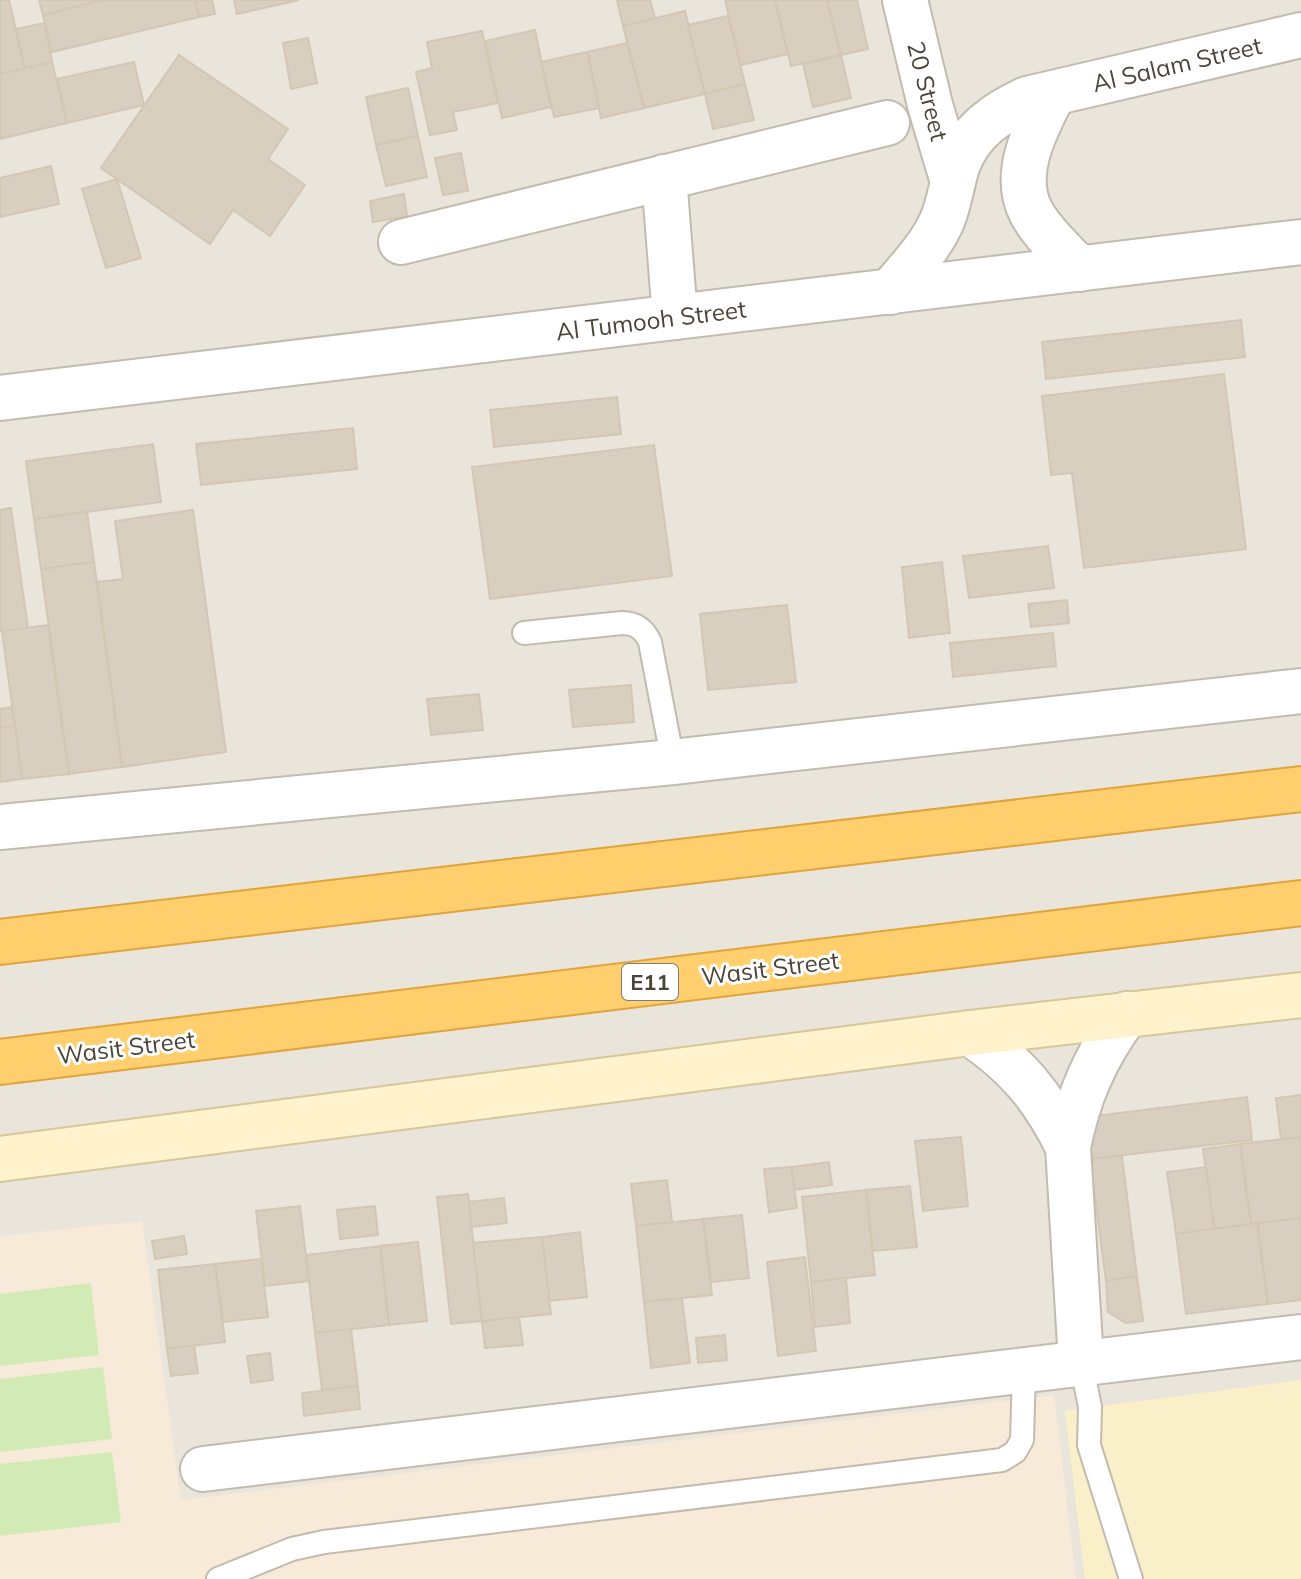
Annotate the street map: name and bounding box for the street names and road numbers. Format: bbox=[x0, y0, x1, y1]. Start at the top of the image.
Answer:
street label: Al Salam Street bbox=[1089, 30, 1265, 98]
street label: 20 Street bbox=[901, 38, 955, 144]
street label: Al Tumooh Street bbox=[554, 293, 748, 347]
street label: Wasit Street bbox=[700, 945, 840, 991]
road number: E11 bbox=[622, 964, 678, 1000]
street label: Wasit Street bbox=[56, 1024, 196, 1070]

